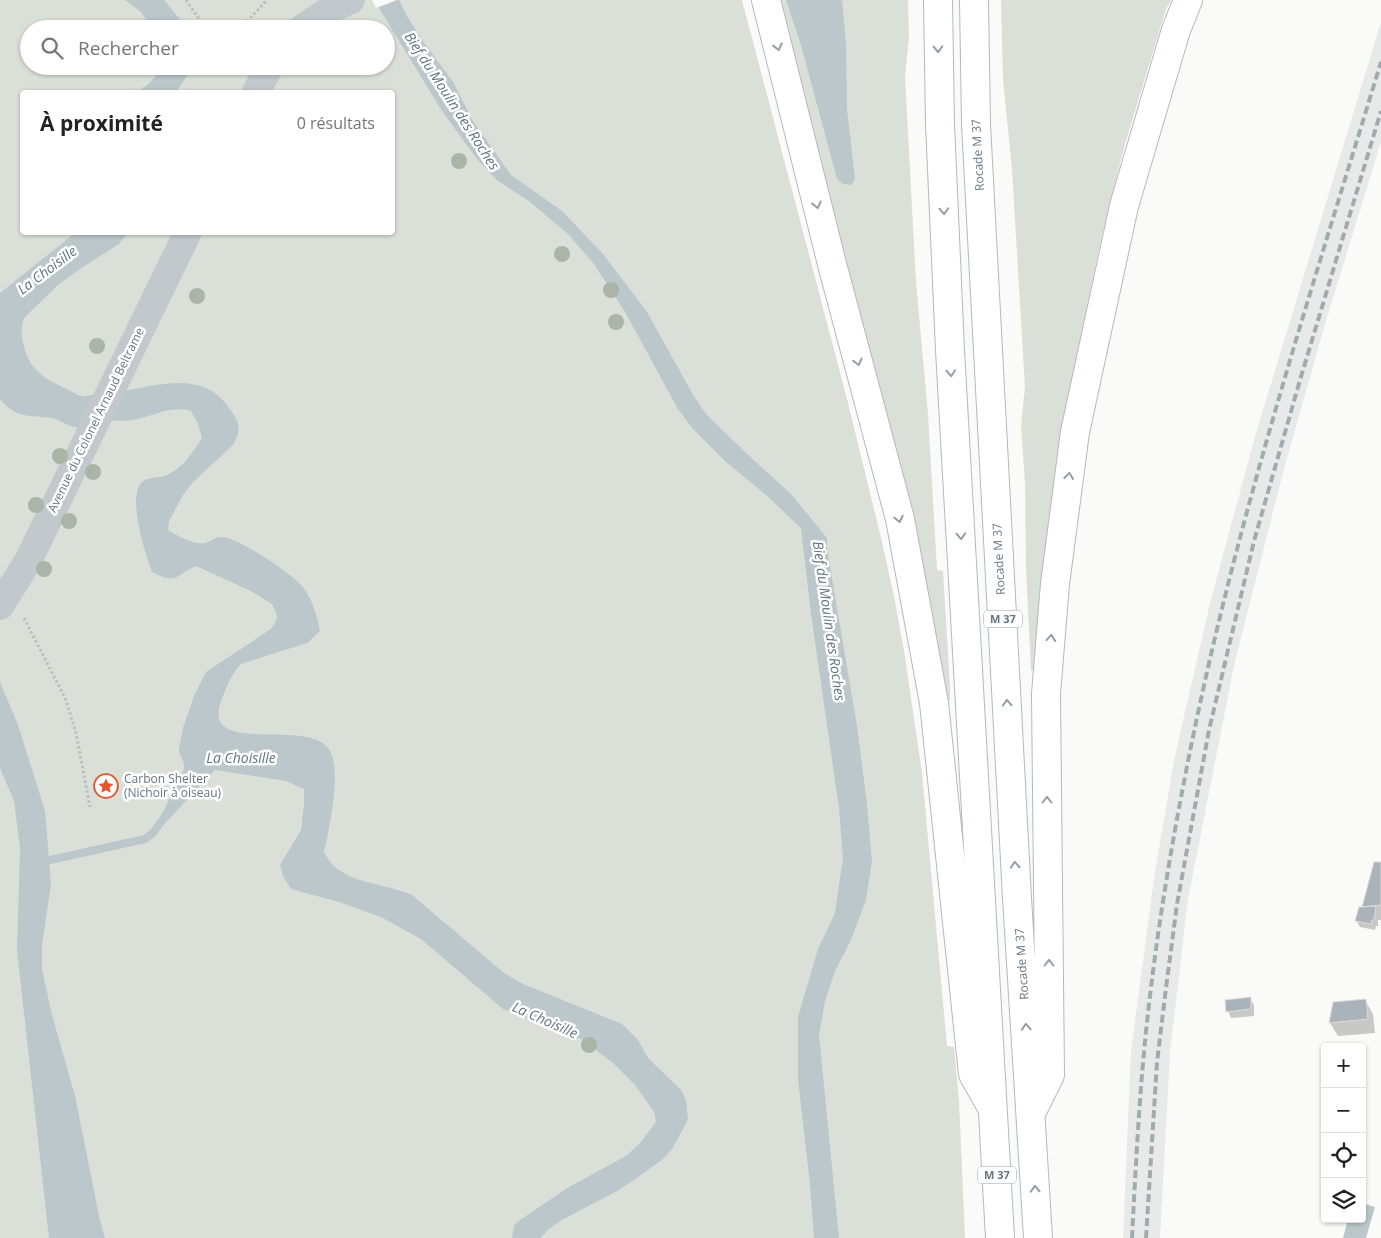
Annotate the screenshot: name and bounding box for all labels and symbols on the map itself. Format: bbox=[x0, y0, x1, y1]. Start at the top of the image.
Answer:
water label: Bief du Moulin des Roches bbox=[401, 28, 504, 173]
one-way arrow bbox=[772, 43, 783, 52]
one-way arrow bbox=[933, 45, 943, 53]
street label: Rocade M 37 bbox=[967, 119, 988, 191]
one-way arrow bbox=[811, 200, 822, 209]
one-way arrow bbox=[938, 207, 949, 215]
water label: La Choisille bbox=[13, 241, 80, 298]
street label: Avenue du Colonel Arnaud Beltrame bbox=[43, 324, 148, 515]
one-way arrow bbox=[852, 358, 862, 366]
one-way arrow bbox=[946, 370, 957, 378]
one-way arrow bbox=[1063, 472, 1074, 480]
one-way arrow bbox=[893, 515, 904, 524]
street label: Rocade M 37 bbox=[988, 523, 1009, 595]
one-way arrow bbox=[955, 532, 966, 540]
water label: Bief du Moulin des Roches bbox=[809, 540, 850, 702]
road number: M 37 bbox=[984, 610, 1022, 628]
one-way arrow bbox=[1045, 634, 1056, 642]
one-way arrow bbox=[1001, 698, 1012, 706]
water label: La Choisille bbox=[206, 748, 276, 767]
place label: Carbon Shelter (Nichoir à oiseau) bbox=[124, 770, 221, 801]
place icon: Carbon Shelter (Nichoir à oiseau) bbox=[93, 773, 119, 799]
one-way arrow bbox=[1042, 796, 1052, 804]
one-way arrow bbox=[1010, 861, 1021, 869]
street label: Rocade M 37 bbox=[1011, 927, 1032, 1000]
one-way arrow bbox=[1044, 958, 1054, 966]
water label: La Choisille bbox=[510, 997, 581, 1042]
one-way arrow bbox=[1020, 1023, 1031, 1031]
road number: M 37 bbox=[978, 1166, 1016, 1184]
one-way arrow bbox=[1030, 1185, 1041, 1193]

